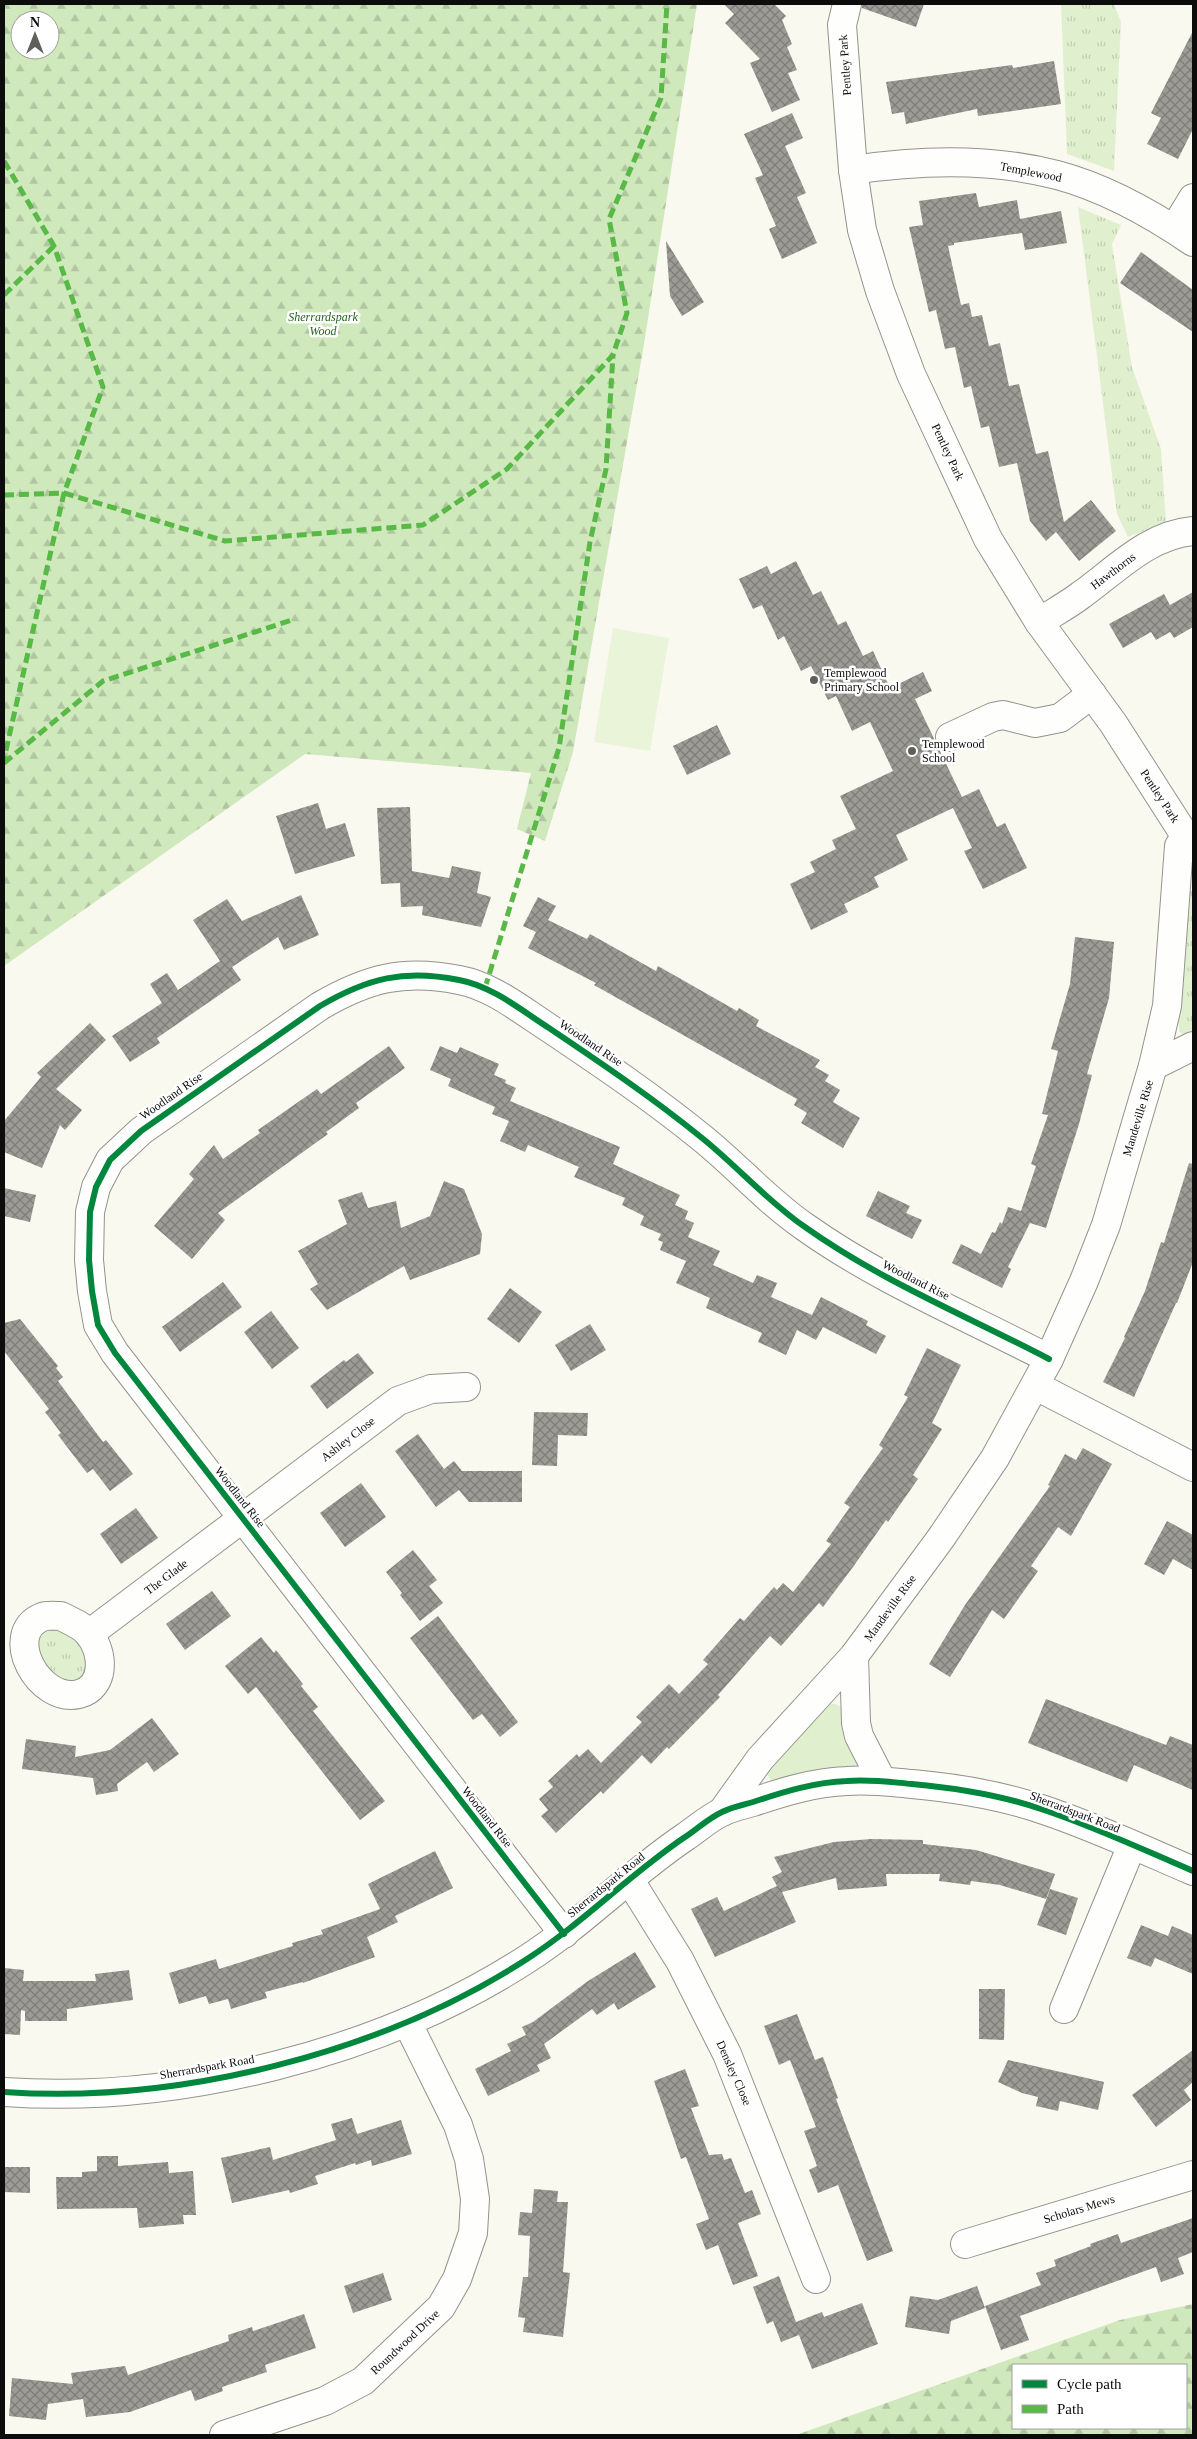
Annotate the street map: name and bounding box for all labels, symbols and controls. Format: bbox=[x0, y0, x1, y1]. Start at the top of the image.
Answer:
north arrow bbox=[10, 10, 60, 60]
text: N bbox=[30, 15, 40, 30]
street label: Pentley Park bbox=[836, 34, 854, 96]
street label: Templewood bbox=[999, 159, 1063, 185]
park label: Sherrardspark Wood bbox=[288, 310, 358, 338]
street label: Pentley Park bbox=[929, 421, 967, 483]
street label: Hawthorns bbox=[1088, 549, 1138, 592]
place label: Templewood Primary School bbox=[824, 666, 900, 694]
marker: Templewood Primary School bbox=[808, 674, 820, 686]
place label: Templewood School bbox=[922, 737, 984, 765]
marker: Templewood School bbox=[906, 745, 918, 757]
street label: Pentley Park bbox=[1138, 767, 1182, 825]
street label: Woodland Rise bbox=[557, 1017, 625, 1069]
street label: Woodland Rise bbox=[137, 1069, 205, 1123]
street label: Mandeville Rise bbox=[1120, 1078, 1156, 1158]
street label: Woodland Rise bbox=[880, 1257, 952, 1303]
street label: Ashley Close bbox=[318, 1414, 378, 1464]
street label: Woodland Rise bbox=[212, 1464, 268, 1530]
street label: The Glade bbox=[142, 1556, 190, 1598]
street label: Mandeville Rise bbox=[861, 1572, 919, 1644]
street label: Woodland Rise bbox=[459, 1784, 515, 1850]
street label: Sherrardspark Road bbox=[1028, 1788, 1122, 1836]
street label: Sherrardspark Road bbox=[564, 1849, 648, 1921]
street label: Densley Close bbox=[713, 2038, 755, 2108]
street label: Sherrardspark Road bbox=[159, 2052, 255, 2082]
street label: Scholars Mews bbox=[1042, 2191, 1117, 2226]
street label: Roundwood Drive bbox=[368, 2307, 442, 2377]
legend bbox=[1012, 2364, 1187, 2429]
text: Cycle path bbox=[1057, 2376, 1122, 2392]
text: Path bbox=[1057, 2401, 1084, 2417]

